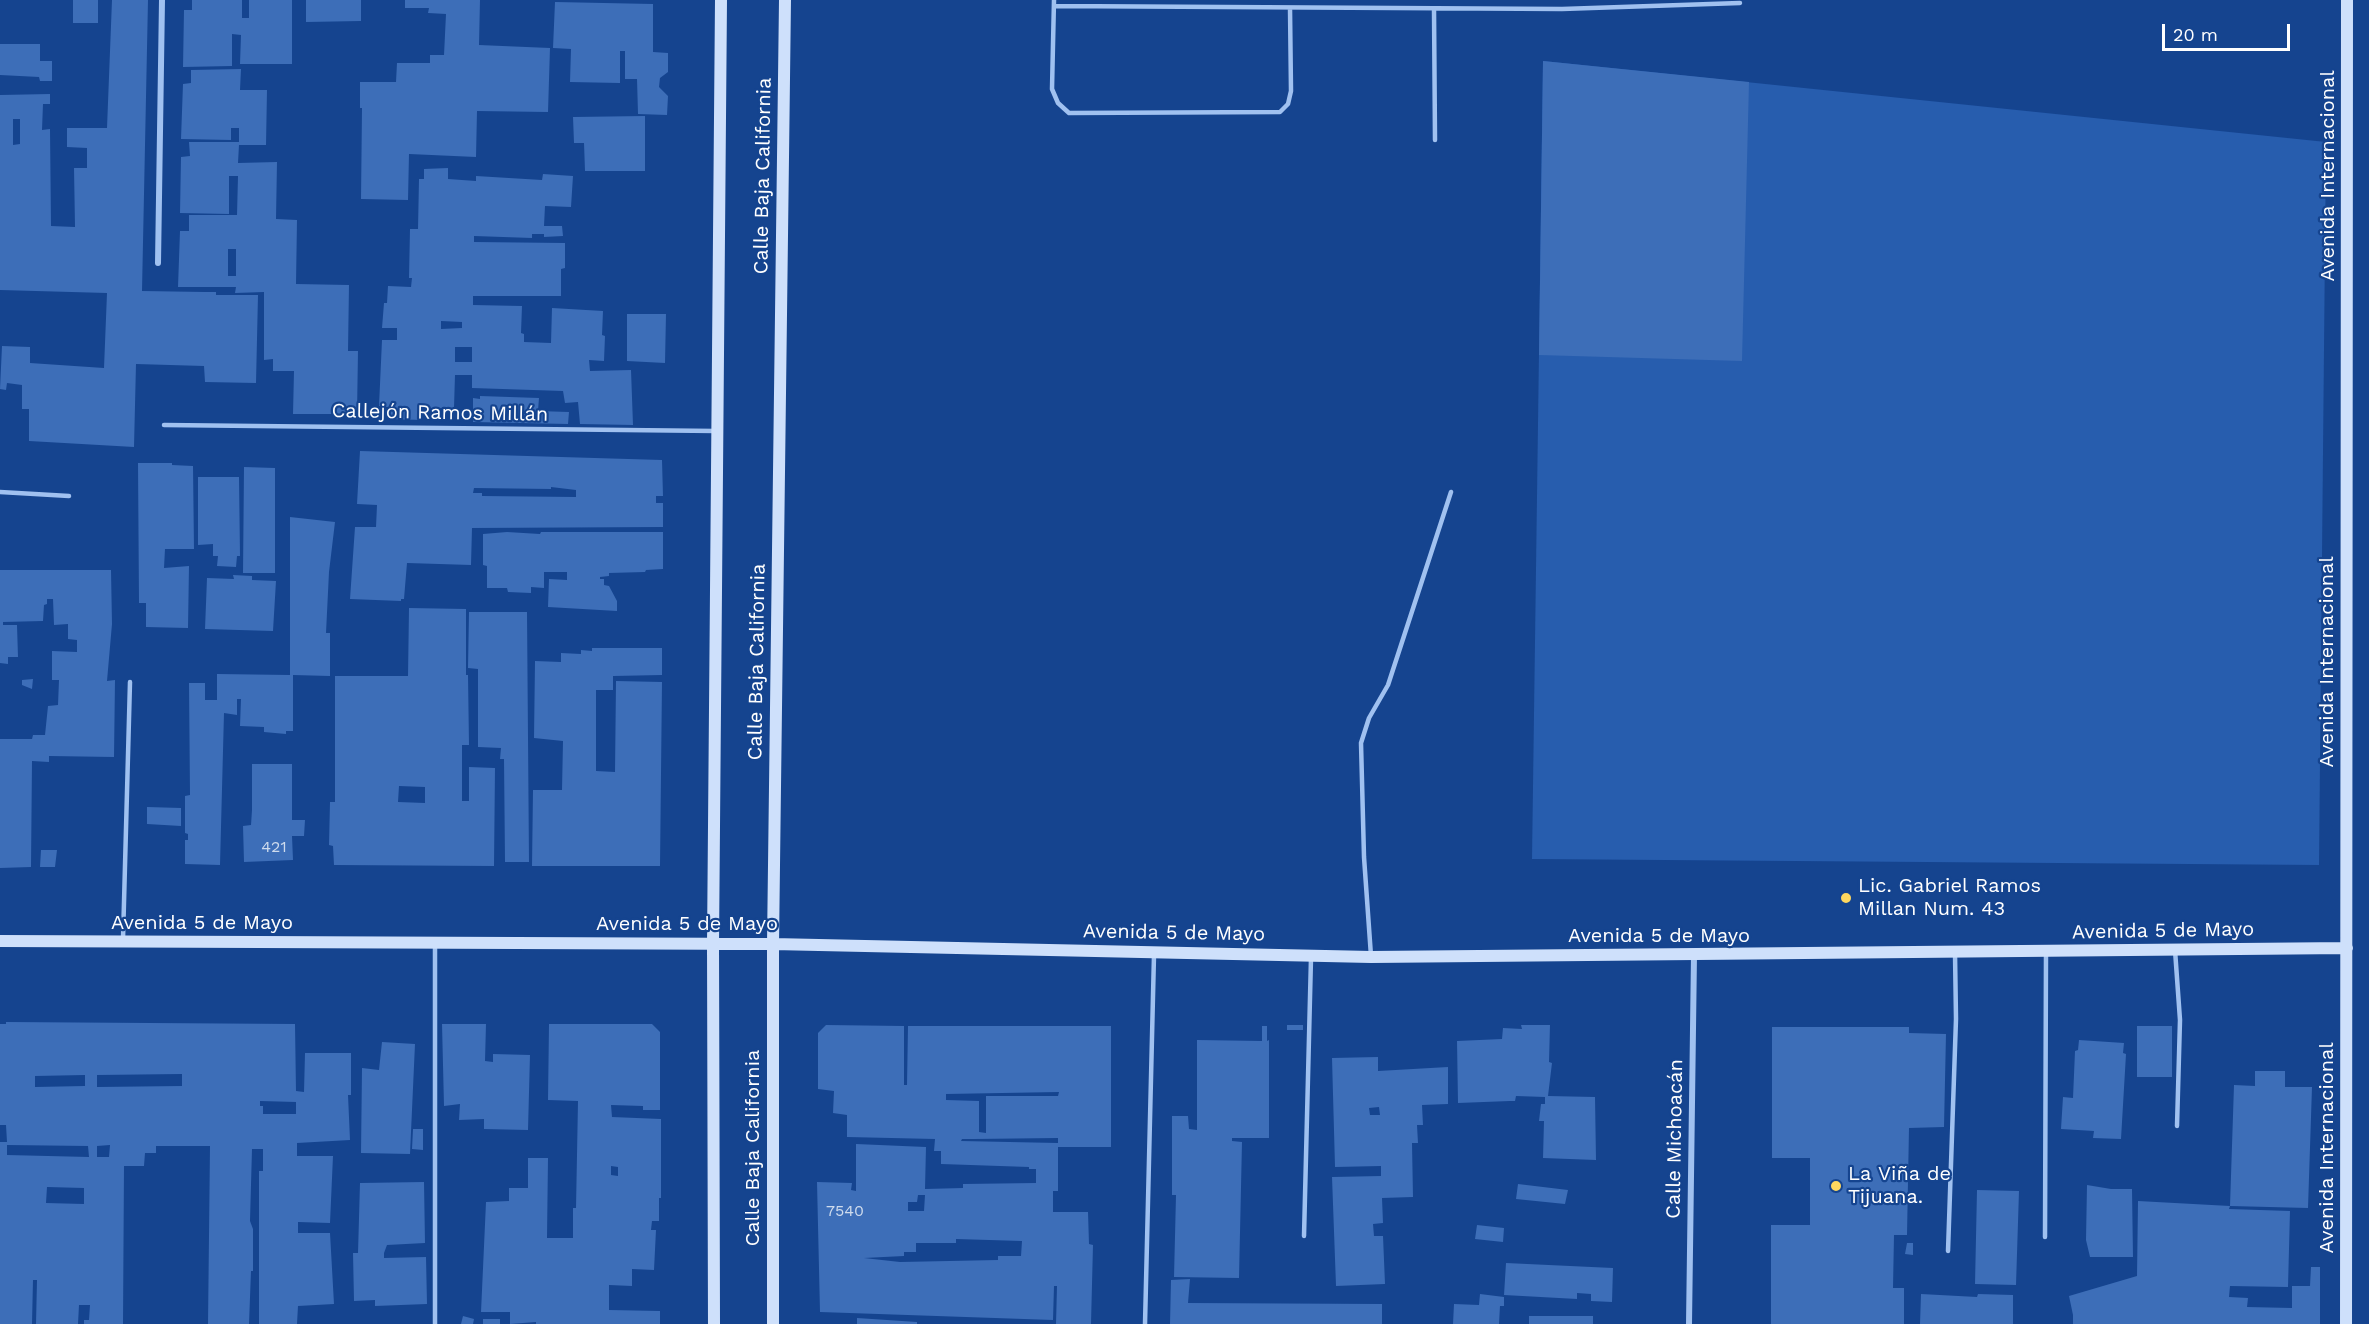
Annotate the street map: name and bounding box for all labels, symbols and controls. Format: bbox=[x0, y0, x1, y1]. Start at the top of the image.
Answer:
scale bar bbox=[2165, 12, 2292, 50]
text: 20 m bbox=[2173, 24, 2218, 45]
street label: Avenida Internacional bbox=[2316, 70, 2340, 282]
street label: Calle Baja California bbox=[749, 77, 777, 275]
street label: Callejón Ramos Millán bbox=[331, 399, 549, 427]
street label: Avenida Internacional bbox=[2315, 556, 2339, 768]
street label: Calle Baja California bbox=[743, 563, 771, 761]
house number: 421 bbox=[261, 837, 287, 857]
place label: Lic. Gabriel Ramos Millan Num. 43 bbox=[1858, 874, 2041, 921]
marker: Lic. Gabriel Ramos Millan Num. 43 bbox=[1839, 891, 1853, 905]
street label: Avenida 5 de Mayo bbox=[111, 911, 293, 935]
street label: Avenida 5 de Mayo bbox=[596, 912, 778, 936]
street label: Avenida 5 de Mayo bbox=[2072, 917, 2254, 945]
street label: Avenida 5 de Mayo bbox=[1083, 919, 1265, 947]
street label: Avenida 5 de Mayo bbox=[1568, 924, 1750, 948]
street label: Avenida Internacional bbox=[2315, 1042, 2339, 1254]
street label: Calle Baja California bbox=[741, 1050, 765, 1246]
street label: Calle Michoacán bbox=[1662, 1059, 1688, 1219]
place label: La Viña de Tijuana. bbox=[1848, 1162, 1951, 1209]
marker: La Viña de Tijuana. bbox=[1829, 1179, 1843, 1193]
house number: 7540 bbox=[826, 1201, 864, 1221]

